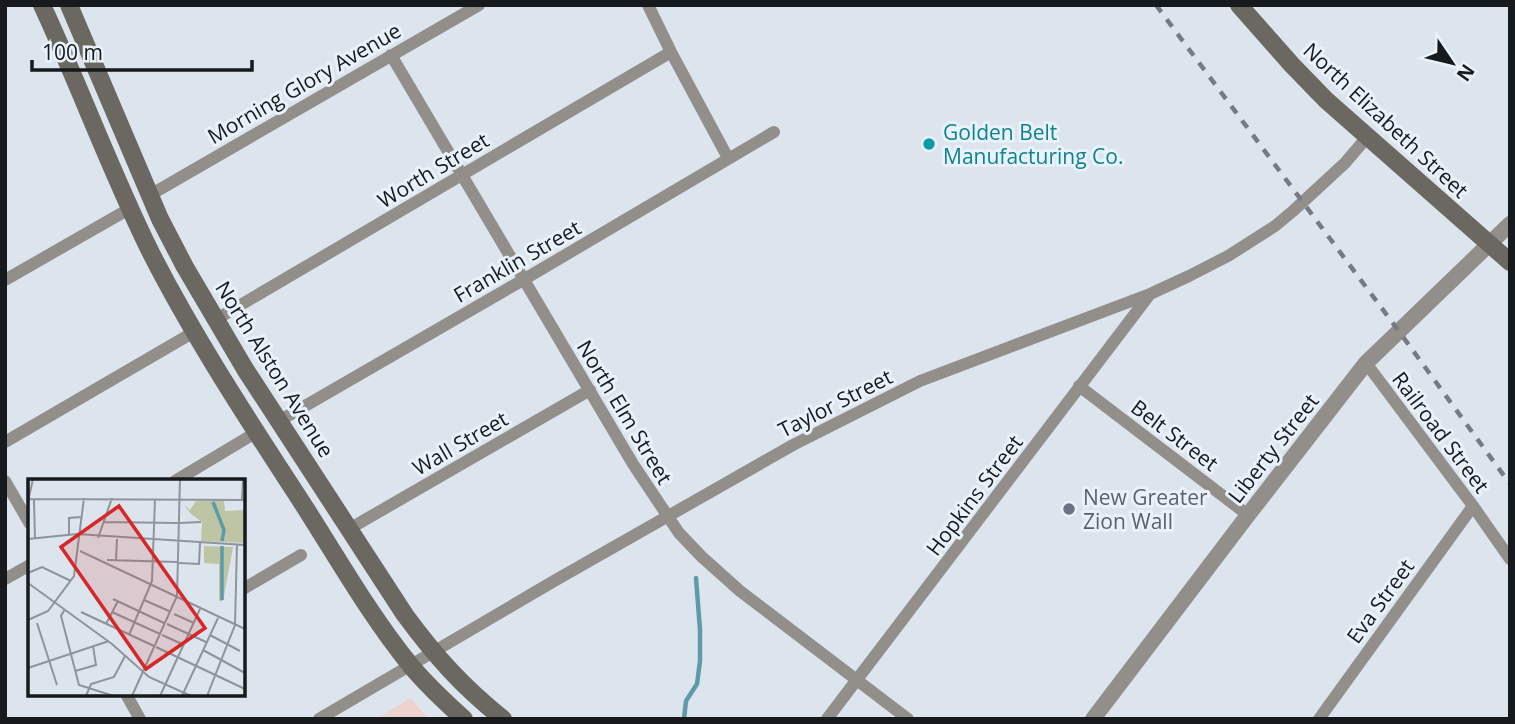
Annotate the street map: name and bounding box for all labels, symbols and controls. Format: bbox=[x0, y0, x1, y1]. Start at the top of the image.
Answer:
street label: Morning Glory Avenue bbox=[202, 16, 406, 150]
scale bar bbox=[32, 28, 252, 72]
north arrow bbox=[1417, 28, 1487, 98]
street label: North Elizabeth Street bbox=[1299, 37, 1473, 203]
text: 100 m bbox=[42, 38, 103, 66]
place label: Golden Belt Manufacturing Co. bbox=[943, 118, 1123, 170]
street label: Worth Street bbox=[372, 126, 494, 214]
marker: Golden Belt Manufacturing Co. bbox=[921, 136, 937, 152]
street label: Franklin Street bbox=[448, 213, 586, 309]
street label: North Alston Avenue bbox=[209, 276, 341, 462]
street label: North Elm Street bbox=[571, 335, 679, 489]
street label: Taylor Street bbox=[773, 362, 897, 444]
street label: Railroad Street bbox=[1386, 366, 1496, 498]
street label: Liberty Street bbox=[1221, 388, 1325, 508]
street label: Belt Street bbox=[1126, 393, 1224, 477]
street label: Wall Street bbox=[407, 404, 513, 482]
street label: Hopkins Street bbox=[919, 429, 1029, 561]
inset map bbox=[28, 479, 245, 696]
place label: New Greater Zion Wall bbox=[1083, 483, 1208, 535]
marker: New Greater Zion Wall bbox=[1061, 501, 1077, 517]
street label: Eva Street bbox=[1340, 553, 1420, 649]

